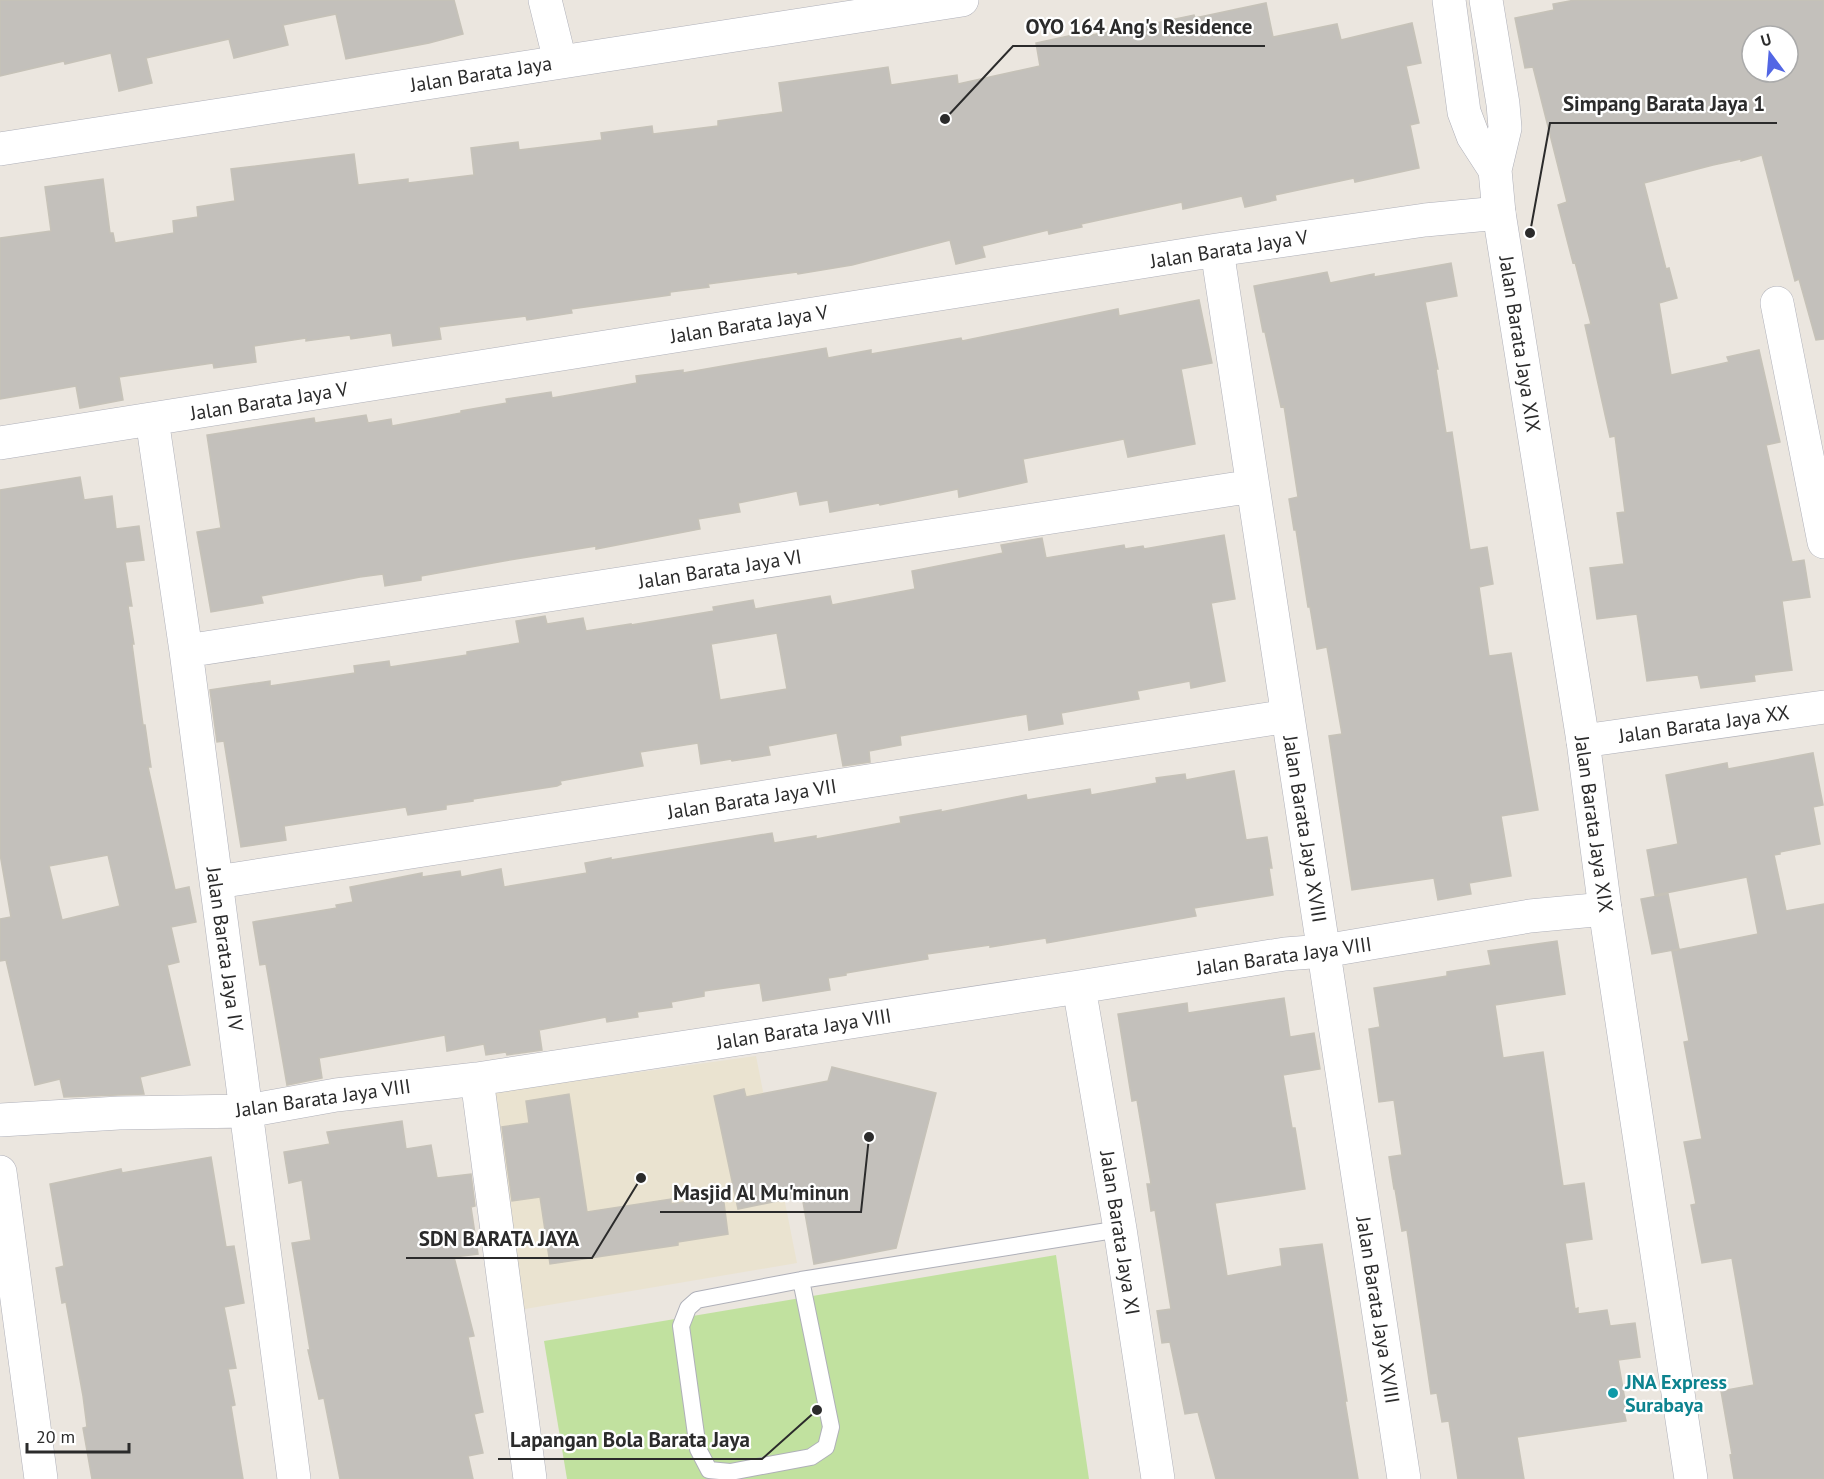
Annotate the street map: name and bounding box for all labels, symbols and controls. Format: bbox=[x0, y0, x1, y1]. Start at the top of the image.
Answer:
callout: OYO 164 Ang's Residence bbox=[1013, 7, 1265, 46]
text: OYO 164 Ang's Residence bbox=[1026, 13, 1252, 40]
north arrow bbox=[1740, 24, 1800, 84]
text: U bbox=[1758, 29, 1773, 51]
street label: Jalan Barata Jaya bbox=[407, 50, 554, 98]
callout: Simpang Barata Jaya 1 bbox=[1550, 84, 1777, 123]
text: Simpang Barata Jaya 1 bbox=[1563, 90, 1765, 117]
street label: Jalan Barata Jaya V bbox=[1147, 224, 1310, 274]
street label: Jalan Barata Jaya XIX bbox=[1493, 253, 1547, 434]
street label: Jalan Barata Jaya V bbox=[667, 299, 830, 349]
street label: Jalan Barata Jaya V bbox=[187, 376, 350, 426]
street label: Jalan Barata Jaya VI bbox=[635, 543, 804, 595]
street label: Jalan Barata Jaya XX bbox=[1616, 699, 1791, 749]
street label: Jalan Barata Jaya XVIII bbox=[1277, 733, 1333, 924]
street label: Jalan Barata Jaya XIX bbox=[1569, 733, 1619, 914]
street label: Jalan Barata Jaya VII bbox=[665, 773, 838, 825]
street label: Jalan Barata Jaya IV bbox=[200, 864, 249, 1033]
street label: Jalan Barata Jaya VIII bbox=[1194, 931, 1373, 981]
street label: Jalan Barata Jaya VIII bbox=[714, 1002, 893, 1056]
street label: Jalan Barata Jaya VIII bbox=[233, 1073, 412, 1123]
street label: Jalan Barata Jaya XI bbox=[1094, 1148, 1146, 1317]
callout: Masjid Al Mu'minun bbox=[660, 1173, 861, 1212]
text: Masjid Al Mu'minun bbox=[673, 1179, 849, 1206]
street label: Jalan Barata Jaya XVIII bbox=[1350, 1214, 1406, 1405]
callout: SDN BARATA JAYA bbox=[406, 1219, 592, 1258]
text: SDN BARATA JAYA bbox=[419, 1225, 580, 1252]
place label: JNA Express Surabaya bbox=[1624, 1369, 1727, 1418]
marker: JNA Express Surabaya bbox=[1606, 1386, 1620, 1400]
scale bar bbox=[27, 1416, 129, 1454]
callout: Lapangan Bola Barata Jaya bbox=[498, 1420, 762, 1459]
text: 20 m bbox=[36, 1425, 75, 1448]
text: Lapangan Bola Barata Jaya bbox=[510, 1426, 750, 1453]

